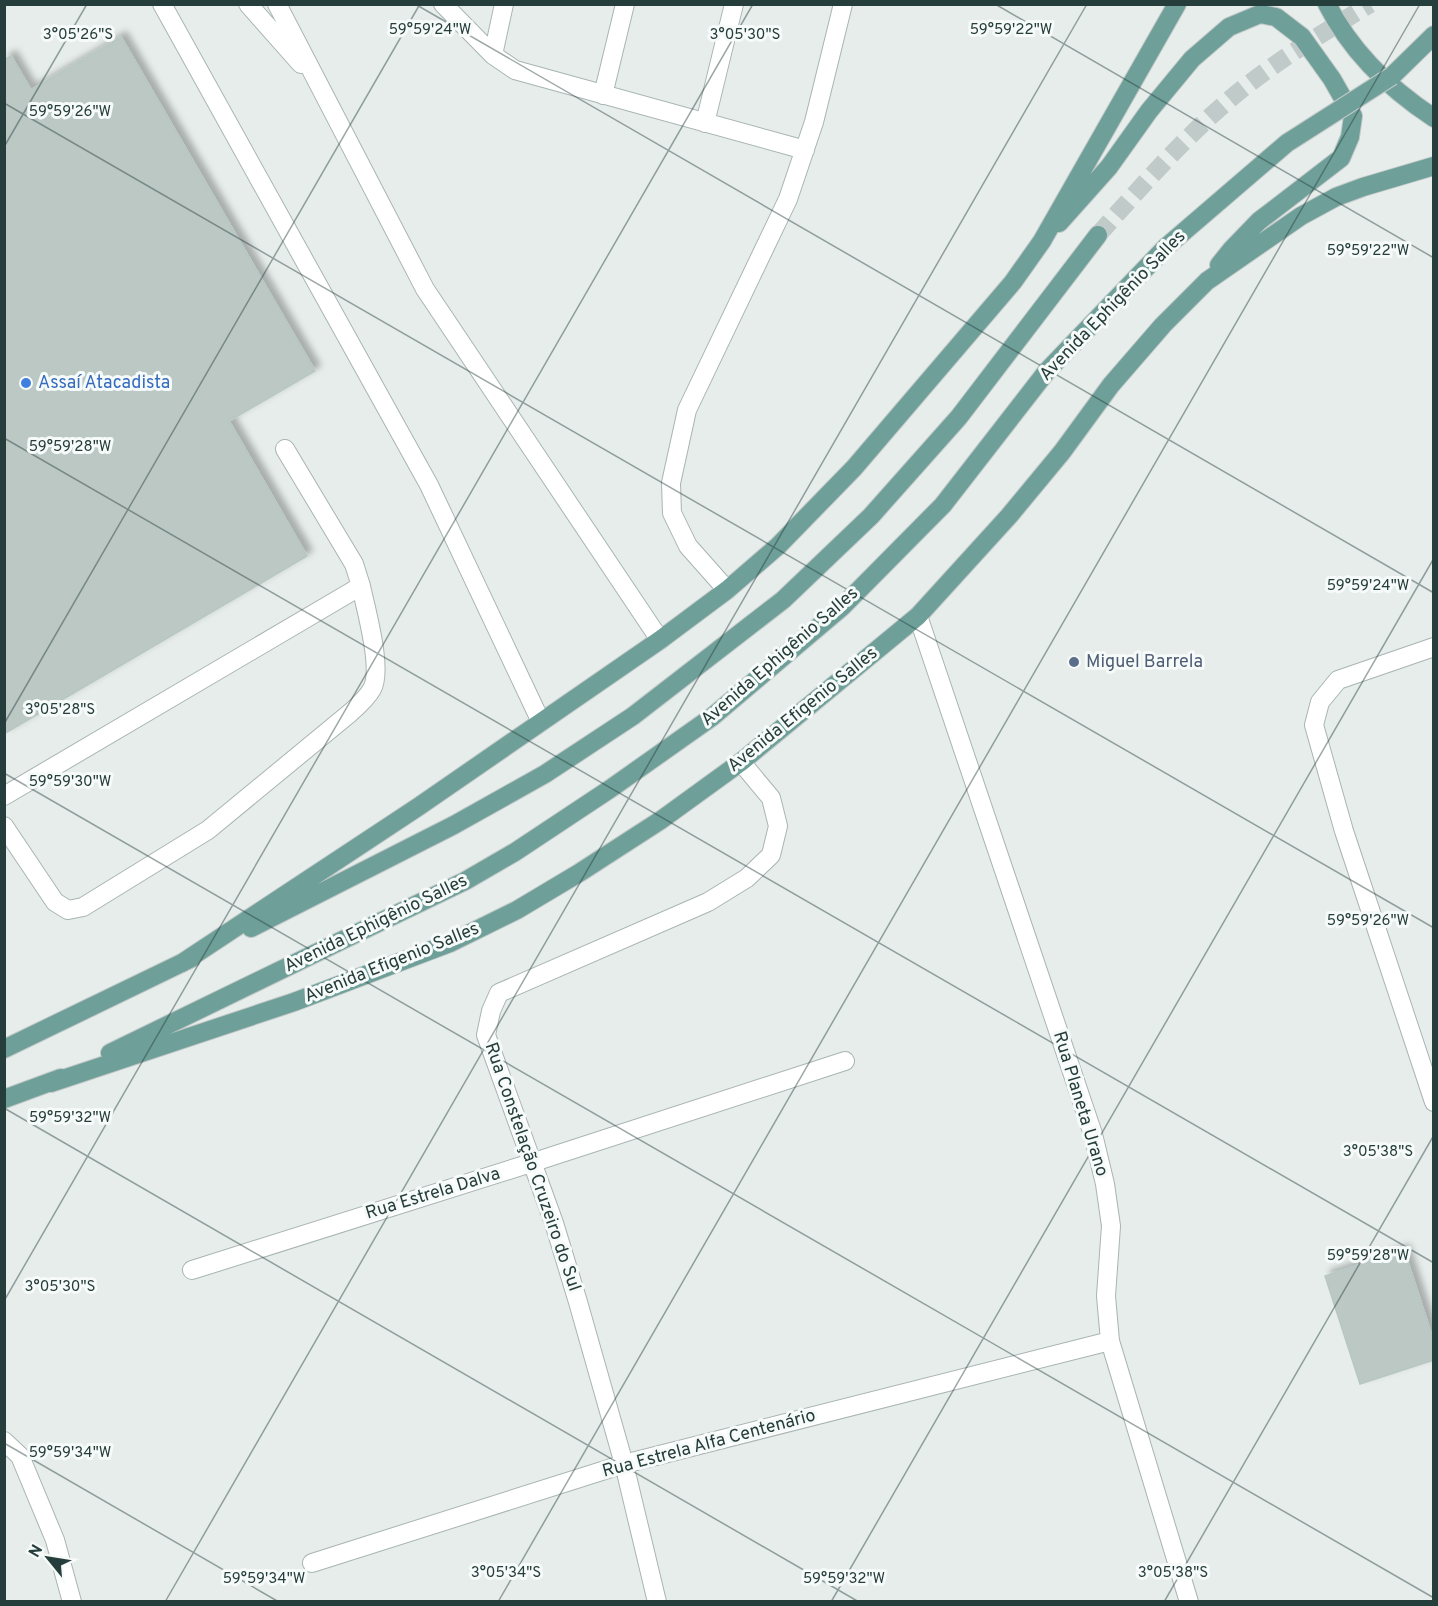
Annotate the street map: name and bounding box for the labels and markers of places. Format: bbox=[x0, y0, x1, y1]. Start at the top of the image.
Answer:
place label: Assaí Atacadista bbox=[38, 372, 170, 395]
marker: Assaí Atacadista bbox=[19, 376, 33, 390]
place label: Miguel Barrela bbox=[1086, 651, 1203, 674]
marker: Miguel Barrela bbox=[1067, 655, 1081, 669]

